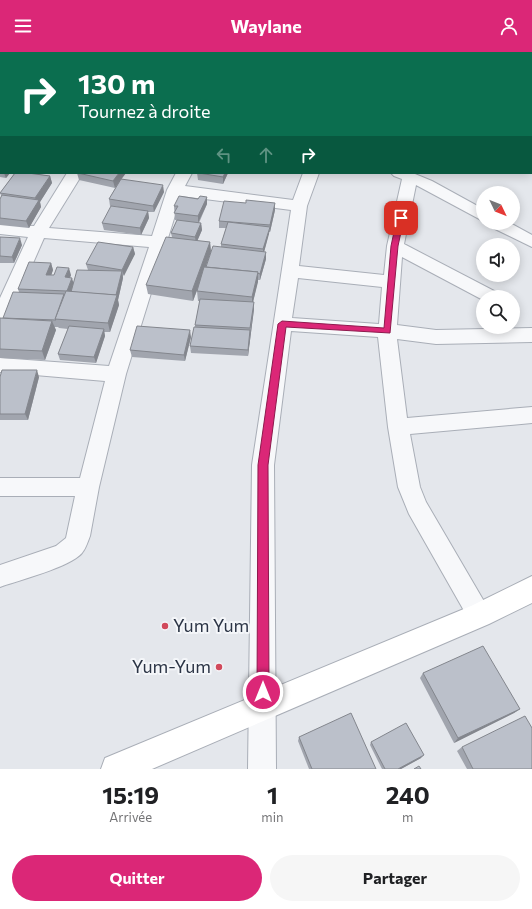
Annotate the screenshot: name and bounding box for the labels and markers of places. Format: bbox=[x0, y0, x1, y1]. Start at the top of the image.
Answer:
pin bbox=[384, 201, 418, 235]
place label: Yum Yum bbox=[173, 614, 249, 636]
marker: Yum Yum bbox=[160, 621, 170, 631]
place label: Yum-Yum bbox=[132, 655, 211, 677]
marker: Yum-Yum bbox=[214, 662, 224, 672]

